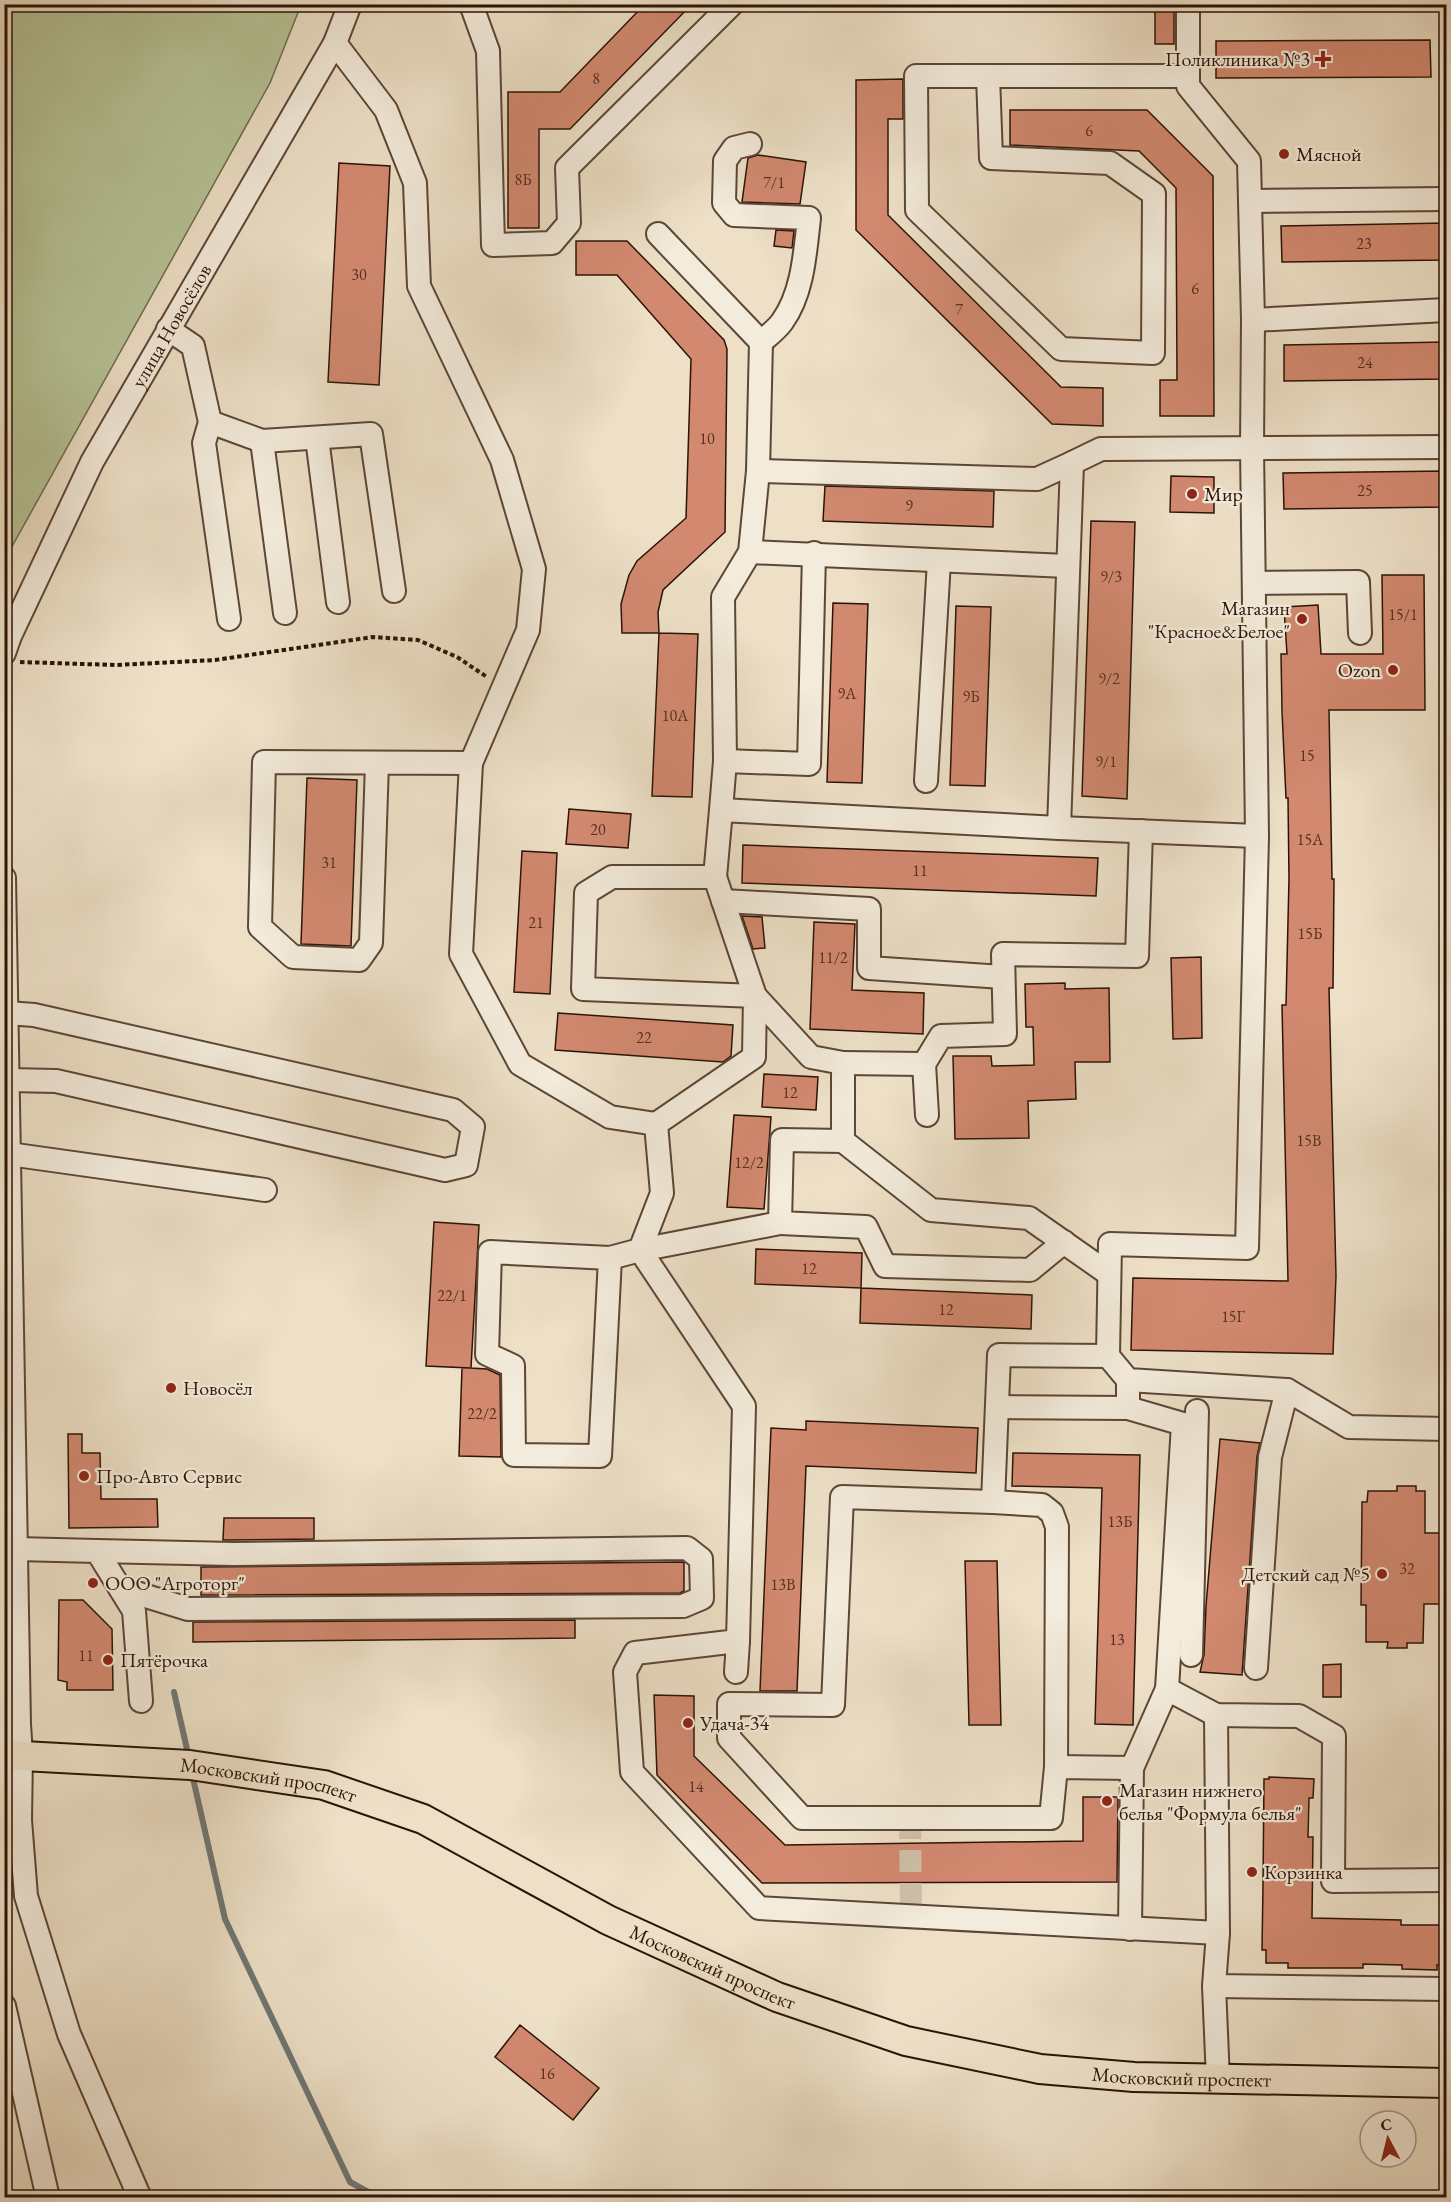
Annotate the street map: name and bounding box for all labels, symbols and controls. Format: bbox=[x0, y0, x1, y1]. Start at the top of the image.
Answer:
place label: Поликлиника №3 bbox=[1165, 46, 1310, 72]
marker: Поликлиника №3 bbox=[1314, 50, 1332, 68]
house number: 8 bbox=[592, 68, 600, 89]
house number: 6 bbox=[1085, 120, 1093, 141]
place label: Мясной bbox=[1296, 141, 1362, 167]
marker: Мясной bbox=[1277, 147, 1291, 161]
house number: 8Б bbox=[514, 169, 532, 190]
house number: 7/1 bbox=[763, 172, 785, 193]
house number: 23 bbox=[1356, 233, 1372, 254]
street label: улица Новосёлов bbox=[125, 259, 217, 392]
house number: 30 bbox=[351, 264, 367, 285]
house number: 6 bbox=[1191, 278, 1199, 299]
house number: 7 bbox=[955, 299, 963, 320]
house number: 24 bbox=[1357, 352, 1373, 373]
house number: 10 bbox=[699, 428, 715, 449]
house number: 25 bbox=[1357, 480, 1373, 501]
place label: Мир bbox=[1204, 481, 1243, 507]
marker: Мир bbox=[1185, 487, 1199, 501]
house number: 9 bbox=[905, 495, 913, 516]
house number: 9/3 bbox=[1100, 566, 1122, 587]
place label: Магазин "Красное&Белое" bbox=[1148, 595, 1290, 644]
house number: 15/1 bbox=[1388, 604, 1418, 625]
marker: Магазин "Красное&Белое" bbox=[1295, 612, 1309, 626]
place label: Ozon bbox=[1338, 657, 1381, 683]
marker: Ozon bbox=[1386, 663, 1400, 677]
house number: 9/2 bbox=[1098, 668, 1120, 689]
house number: 9А bbox=[838, 683, 857, 704]
house number: 9Б bbox=[962, 686, 980, 707]
house number: 10А bbox=[662, 705, 689, 726]
house number: 15 bbox=[1299, 745, 1315, 766]
house number: 9/1 bbox=[1095, 751, 1117, 772]
house number: 20 bbox=[590, 819, 606, 840]
house number: 15А bbox=[1297, 829, 1324, 850]
house number: 31 bbox=[321, 852, 337, 873]
house number: 11 bbox=[912, 860, 928, 881]
house number: 21 bbox=[528, 912, 544, 933]
house number: 15Б bbox=[1298, 923, 1322, 944]
house number: 11/2 bbox=[818, 947, 848, 968]
house number: 22 bbox=[636, 1027, 652, 1048]
house number: 12 bbox=[782, 1082, 798, 1103]
house number: 15В bbox=[1297, 1130, 1321, 1151]
house number: 12/2 bbox=[734, 1152, 764, 1173]
house number: 12 bbox=[801, 1258, 817, 1279]
house number: 22/1 bbox=[437, 1285, 467, 1306]
house number: 12 bbox=[938, 1299, 954, 1320]
house number: 15Г bbox=[1221, 1306, 1246, 1327]
place label: Новосёл bbox=[183, 1375, 253, 1401]
marker: Новосёл bbox=[164, 1381, 178, 1395]
house number: 22/2 bbox=[467, 1403, 497, 1424]
place label: Про-Авто Сервис bbox=[96, 1463, 242, 1489]
marker: Про-Авто Сервис bbox=[77, 1469, 91, 1483]
house number: 13Б bbox=[1108, 1511, 1132, 1532]
house number: 32 bbox=[1399, 1558, 1415, 1579]
place label: Детский сад №5 bbox=[1242, 1561, 1370, 1587]
marker: Детский сад №5 bbox=[1375, 1567, 1389, 1581]
place label: ООО "Агроторг" bbox=[105, 1570, 245, 1596]
house number: 13В bbox=[771, 1574, 795, 1595]
marker: ООО "Агроторг" bbox=[86, 1576, 100, 1590]
house number: 13 bbox=[1109, 1629, 1125, 1650]
house number: 11 bbox=[78, 1645, 94, 1666]
place label: Пятёрочка bbox=[120, 1647, 208, 1673]
marker: Пятёрочка bbox=[101, 1653, 115, 1667]
place label: Удача-34 bbox=[699, 1710, 769, 1736]
marker: Удача-34 bbox=[681, 1716, 695, 1730]
street label: Московский проспект bbox=[179, 1751, 360, 1808]
house number: 14 bbox=[688, 1776, 704, 1797]
place label: Магазин нижнего белья "Формула белья" bbox=[1119, 1777, 1302, 1826]
marker: Магазин нижнего белья "Формула белья" bbox=[1100, 1794, 1114, 1808]
place label: Корзинка bbox=[1264, 1859, 1343, 1885]
marker: Корзинка bbox=[1245, 1865, 1259, 1879]
street label: Московский проспект bbox=[625, 1919, 799, 2015]
street label: Московский проспект bbox=[1091, 2060, 1271, 2093]
house number: 16 bbox=[539, 2063, 555, 2084]
north arrow bbox=[1358, 2109, 1418, 2169]
text: С bbox=[1379, 2113, 1393, 2136]

